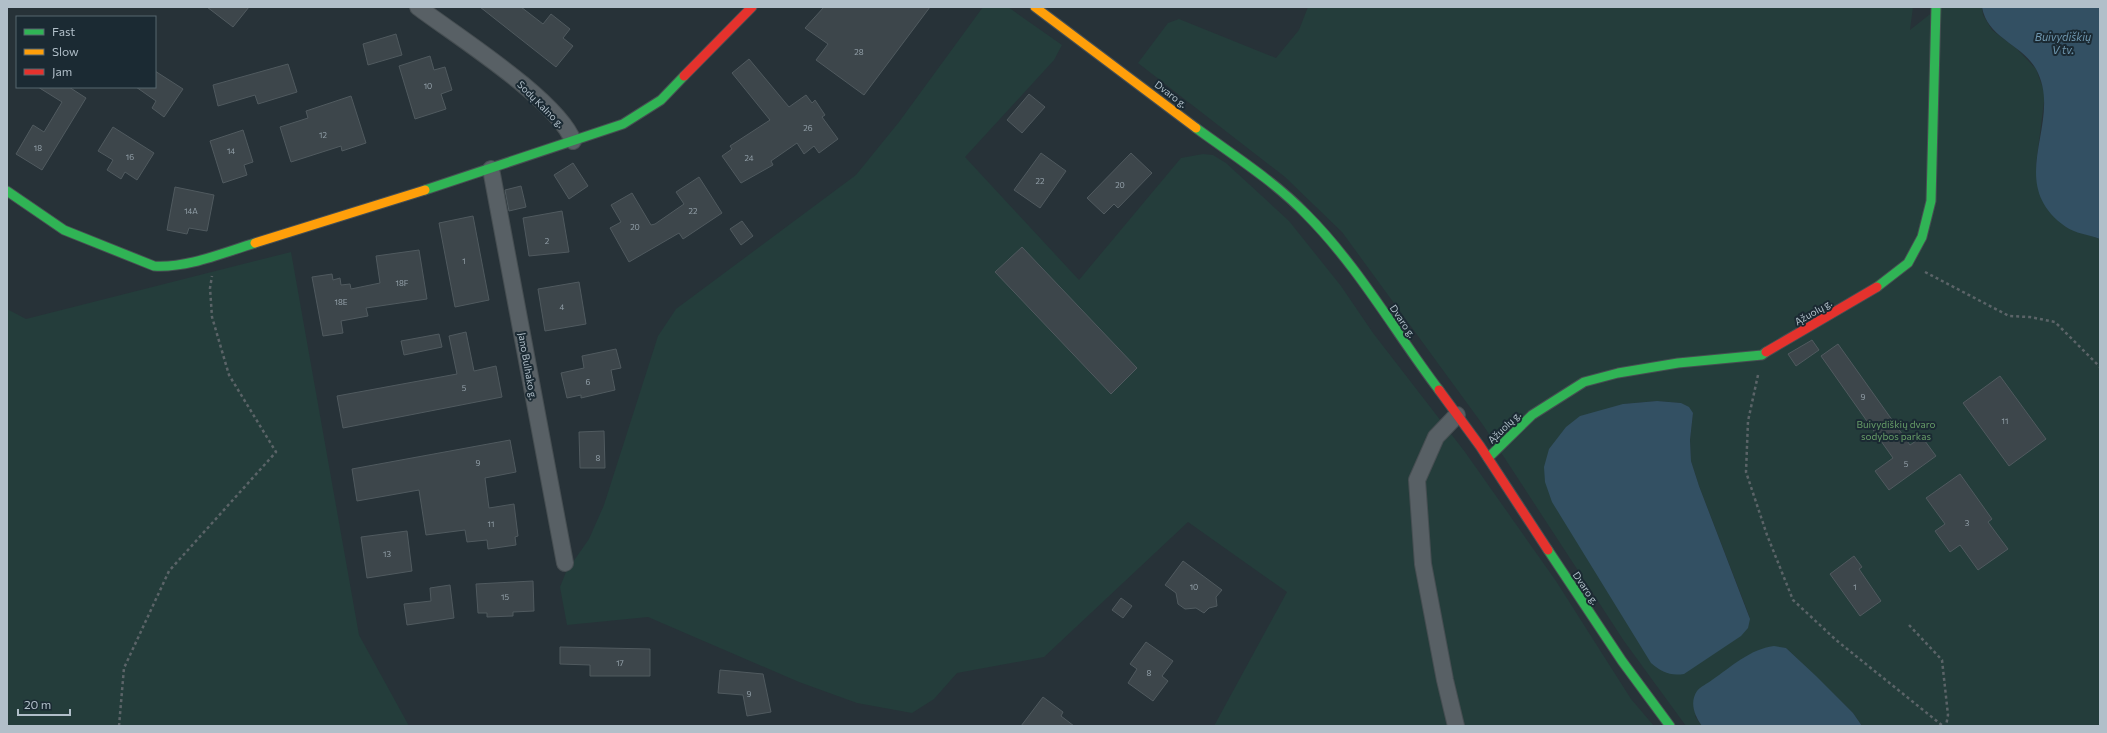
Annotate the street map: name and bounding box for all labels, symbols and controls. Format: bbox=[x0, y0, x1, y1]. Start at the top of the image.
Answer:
legend bbox=[16, 16, 156, 88]
text: Fast bbox=[52, 24, 75, 38]
water label: Buivydiškių V tv. bbox=[2035, 30, 2091, 56]
text: Slow bbox=[52, 44, 79, 58]
house number: 28 bbox=[854, 47, 864, 57]
text: Jam bbox=[52, 64, 72, 79]
street label: Sodų Kalno g. bbox=[515, 78, 567, 130]
street label: Dvaro g. bbox=[1153, 78, 1189, 110]
house number: 10 bbox=[424, 81, 432, 91]
house number: 26 bbox=[803, 123, 813, 133]
house number: 12 bbox=[319, 130, 327, 140]
house number: 18 bbox=[34, 143, 42, 153]
house number: 14 bbox=[227, 146, 235, 156]
house number: 16 bbox=[126, 152, 134, 162]
house number: 24 bbox=[744, 153, 754, 163]
house number: 22 bbox=[1036, 176, 1045, 186]
house number: 20 bbox=[1115, 180, 1125, 190]
house number: 14A bbox=[184, 206, 198, 216]
house number: 22 bbox=[689, 206, 698, 216]
house number: 20 bbox=[630, 222, 640, 232]
house number: 2 bbox=[545, 236, 550, 246]
house number: 1 bbox=[462, 256, 466, 266]
house number: 18F bbox=[396, 278, 409, 288]
street label: Ąžuolų g. bbox=[1792, 296, 1834, 328]
house number: 18E bbox=[334, 297, 348, 307]
house number: 4 bbox=[560, 302, 565, 312]
street label: Dvaro g. bbox=[1388, 302, 1418, 340]
street label: Jano Bulhako g. bbox=[516, 331, 540, 401]
house number: 6 bbox=[586, 377, 591, 387]
house number: 5 bbox=[462, 383, 467, 393]
house number: 9 bbox=[1861, 392, 1866, 402]
street label: Ąžuolų g. bbox=[1485, 408, 1523, 446]
house number: 11 bbox=[2002, 416, 2008, 426]
park label: Buivydiškių dvaro sodybos parkas bbox=[1856, 418, 1936, 442]
house number: 8 bbox=[596, 453, 601, 463]
house number: 9 bbox=[476, 458, 481, 468]
house number: 5 bbox=[1904, 459, 1909, 469]
house number: 3 bbox=[1965, 518, 1970, 528]
house number: 11 bbox=[488, 519, 494, 529]
house number: 13 bbox=[383, 549, 391, 559]
street label: Dvaro g. bbox=[1571, 569, 1601, 607]
house number: 10 bbox=[1190, 582, 1198, 592]
house number: 1 bbox=[1853, 582, 1857, 592]
house number: 15 bbox=[501, 592, 509, 602]
house number: 17 bbox=[616, 658, 624, 668]
house number: 8 bbox=[1147, 668, 1152, 678]
house number: 9 bbox=[747, 689, 752, 699]
scale bar bbox=[18, 691, 70, 717]
text: 20 m bbox=[24, 697, 51, 711]

